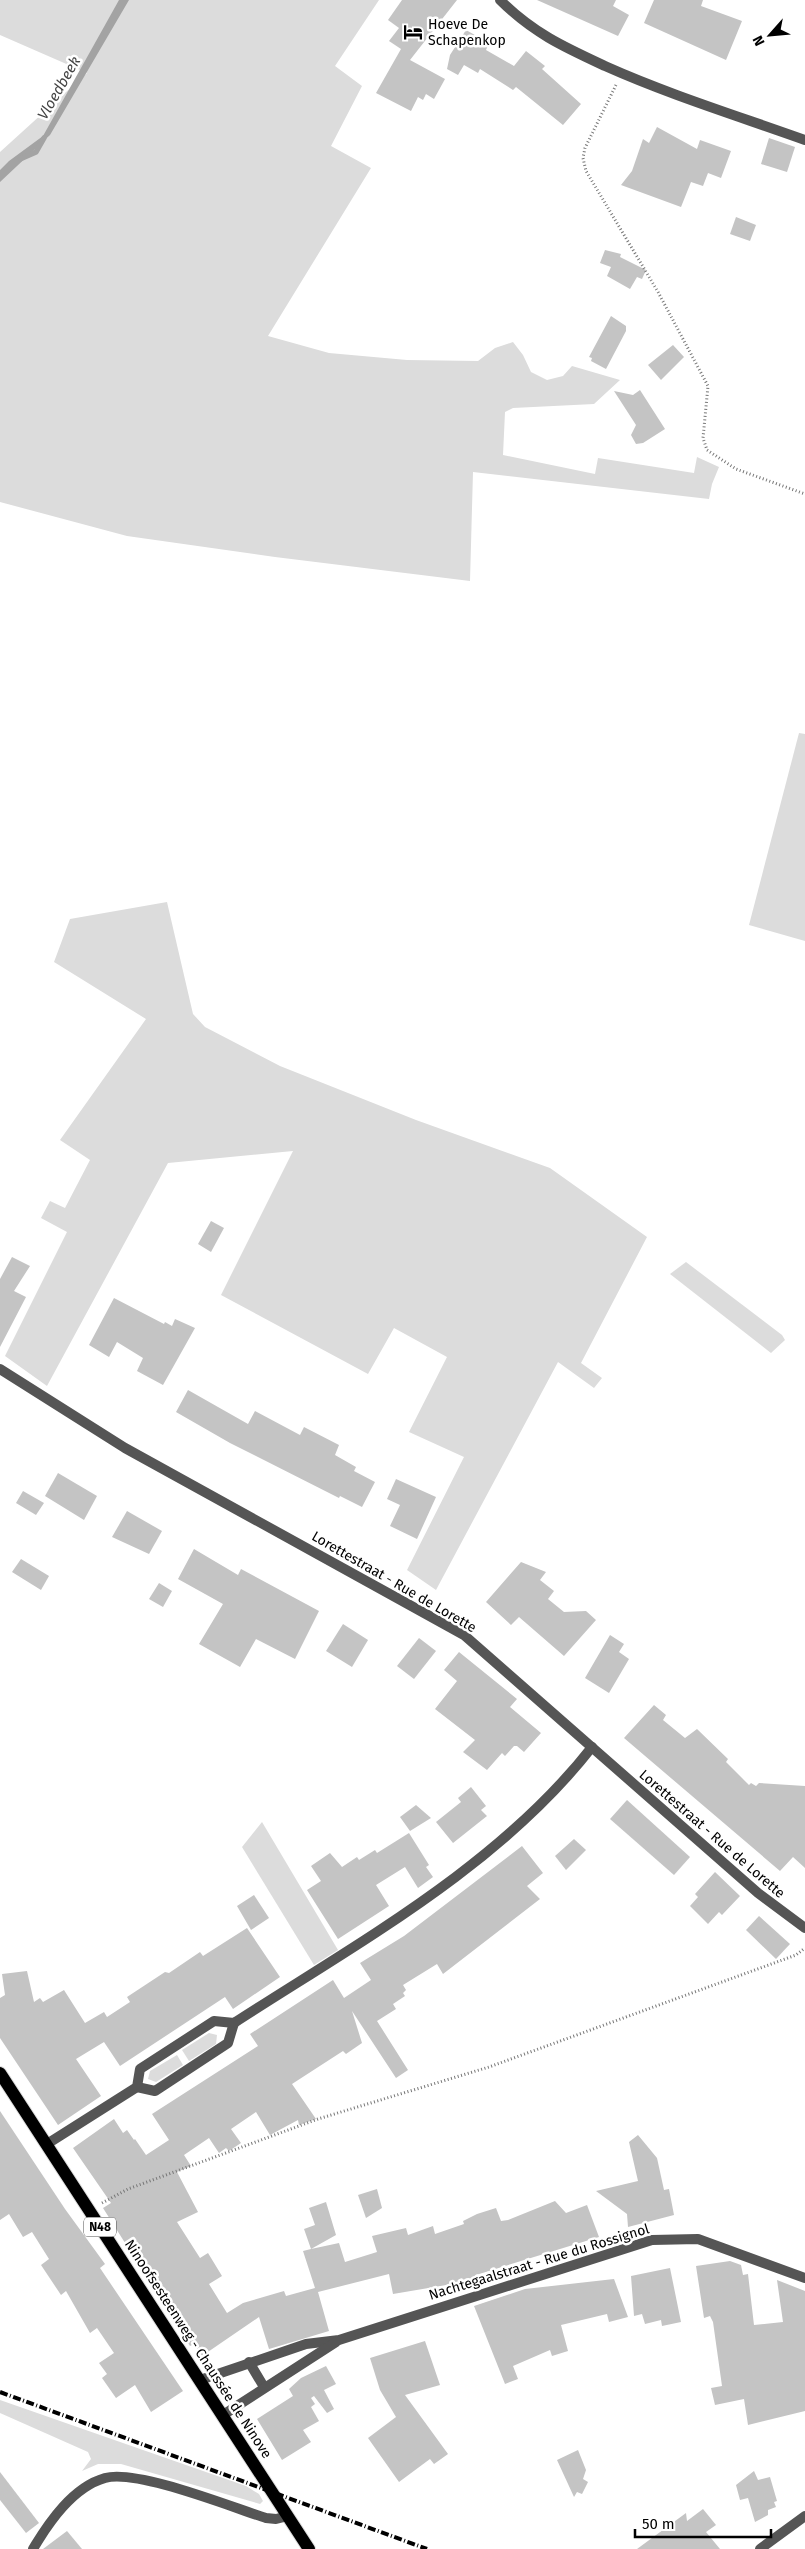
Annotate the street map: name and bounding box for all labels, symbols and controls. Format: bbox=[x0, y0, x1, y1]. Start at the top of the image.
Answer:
north arrow bbox=[745, 10, 795, 60]
place label: Hoeve De Schapenkop bbox=[428, 16, 506, 49]
hotel icon: Hoeve De Schapenkop bbox=[402, 21, 424, 43]
text: N bbox=[749, 33, 769, 49]
water label: Vloedbeek bbox=[34, 53, 84, 123]
street label: Lorettestraat - Rue de Lorette bbox=[309, 1528, 479, 1636]
street label: Lorettestraat - Rue de Lorette bbox=[636, 1766, 788, 1902]
road number: N48 bbox=[84, 2218, 116, 2236]
street label: Nachtegaalstraat - Rue du Rossignol bbox=[427, 2220, 651, 2304]
street label: Ninoofsesteenweg - Chaussée de Ninove bbox=[121, 2236, 275, 2462]
scale bar bbox=[635, 2506, 771, 2538]
text: 50 m bbox=[642, 2515, 675, 2533]

